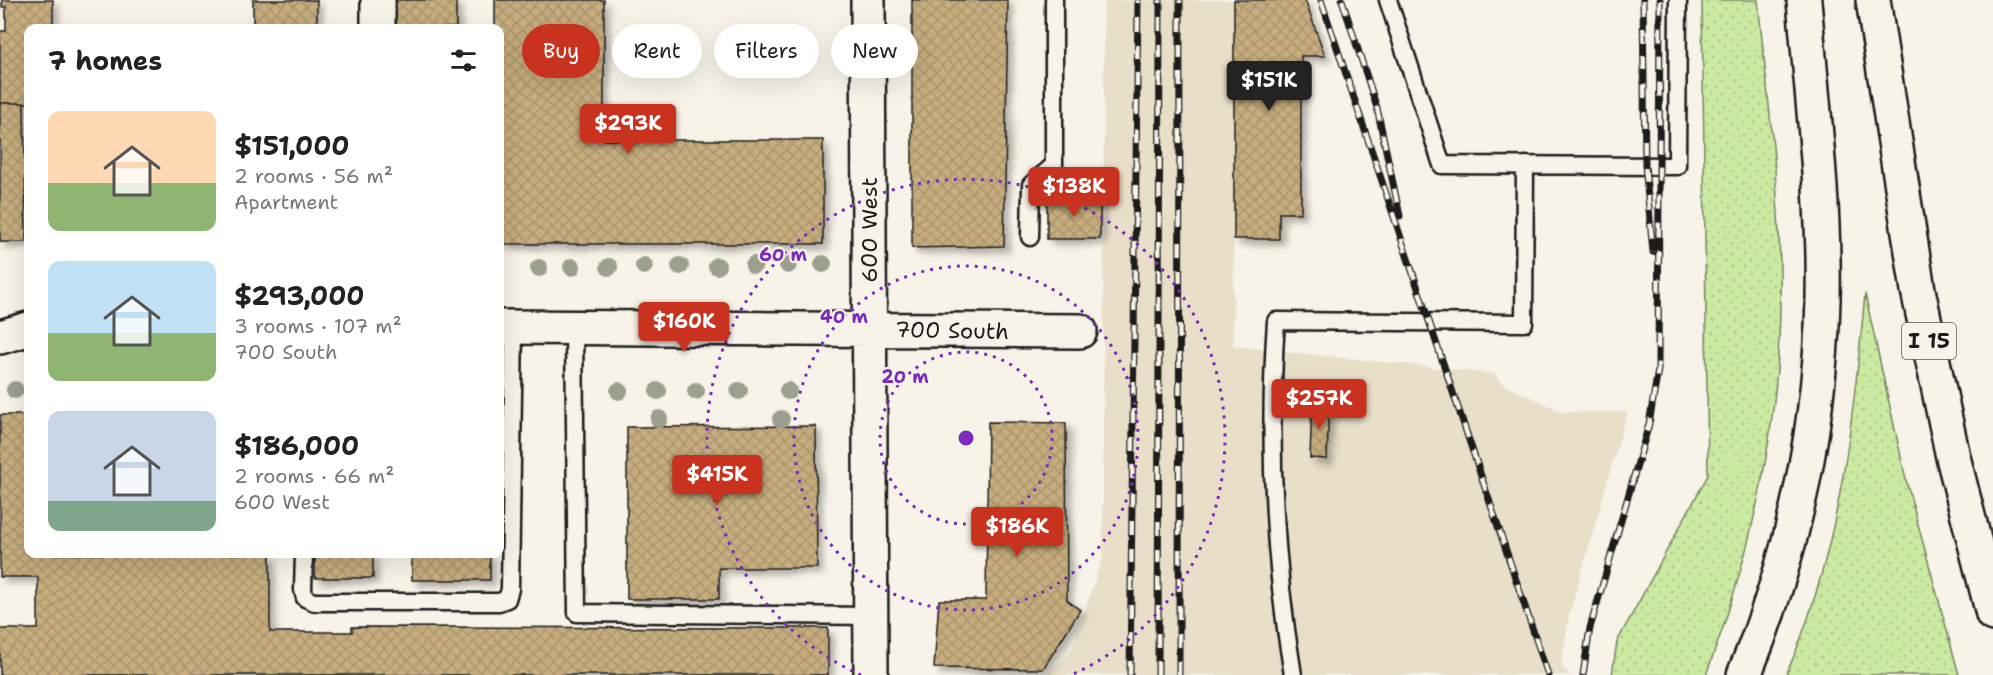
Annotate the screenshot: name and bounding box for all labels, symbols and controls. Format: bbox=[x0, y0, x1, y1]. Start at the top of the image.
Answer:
chip: Buy bbox=[522, 24, 600, 78]
chip: Rent bbox=[612, 24, 702, 78]
chip: Filters bbox=[714, 24, 819, 78]
chip: New bbox=[831, 24, 918, 78]
text: 7 homes bbox=[48, 43, 162, 78]
icon: filters bbox=[447, 44, 480, 77]
pin: $151K bbox=[1227, 61, 1311, 112]
text: $151K bbox=[1241, 67, 1297, 93]
pin: $293K bbox=[586, 104, 670, 155]
text: $293K bbox=[594, 110, 662, 136]
text: $151,000 bbox=[234, 128, 350, 163]
icon: home bbox=[96, 135, 168, 207]
text: 2 rooms · 56 m² bbox=[234, 163, 393, 189]
pin: $138K bbox=[1032, 167, 1116, 218]
text: $138K bbox=[1042, 173, 1106, 199]
street label: 600 West bbox=[855, 177, 884, 283]
text: Apartment bbox=[234, 189, 338, 215]
text: 60 m bbox=[759, 243, 807, 267]
text: $293,000 bbox=[234, 278, 365, 313]
icon: home bbox=[96, 285, 168, 357]
pin: $160K bbox=[642, 302, 726, 353]
text: 40 m bbox=[820, 305, 868, 329]
text: $160K bbox=[652, 308, 716, 334]
text: 3 rooms · 107 m² bbox=[234, 313, 402, 339]
street label: 700 South bbox=[895, 315, 1009, 346]
road number: I 15 bbox=[1902, 323, 1956, 359]
text: 700 South bbox=[234, 339, 338, 365]
text: 20 m bbox=[881, 365, 929, 389]
pin: $257K bbox=[1277, 379, 1361, 430]
text: $257K bbox=[1285, 385, 1353, 411]
text: $186,000 bbox=[234, 428, 359, 463]
centre of rings bbox=[956, 428, 976, 448]
icon: home bbox=[96, 435, 168, 507]
pin: $415K bbox=[675, 455, 759, 506]
text: $415K bbox=[686, 461, 748, 487]
text: 2 rooms · 66 m² bbox=[234, 463, 395, 489]
text: 600 West bbox=[234, 489, 330, 515]
pin: $186K bbox=[975, 507, 1059, 558]
text: $186K bbox=[985, 513, 1049, 539]

